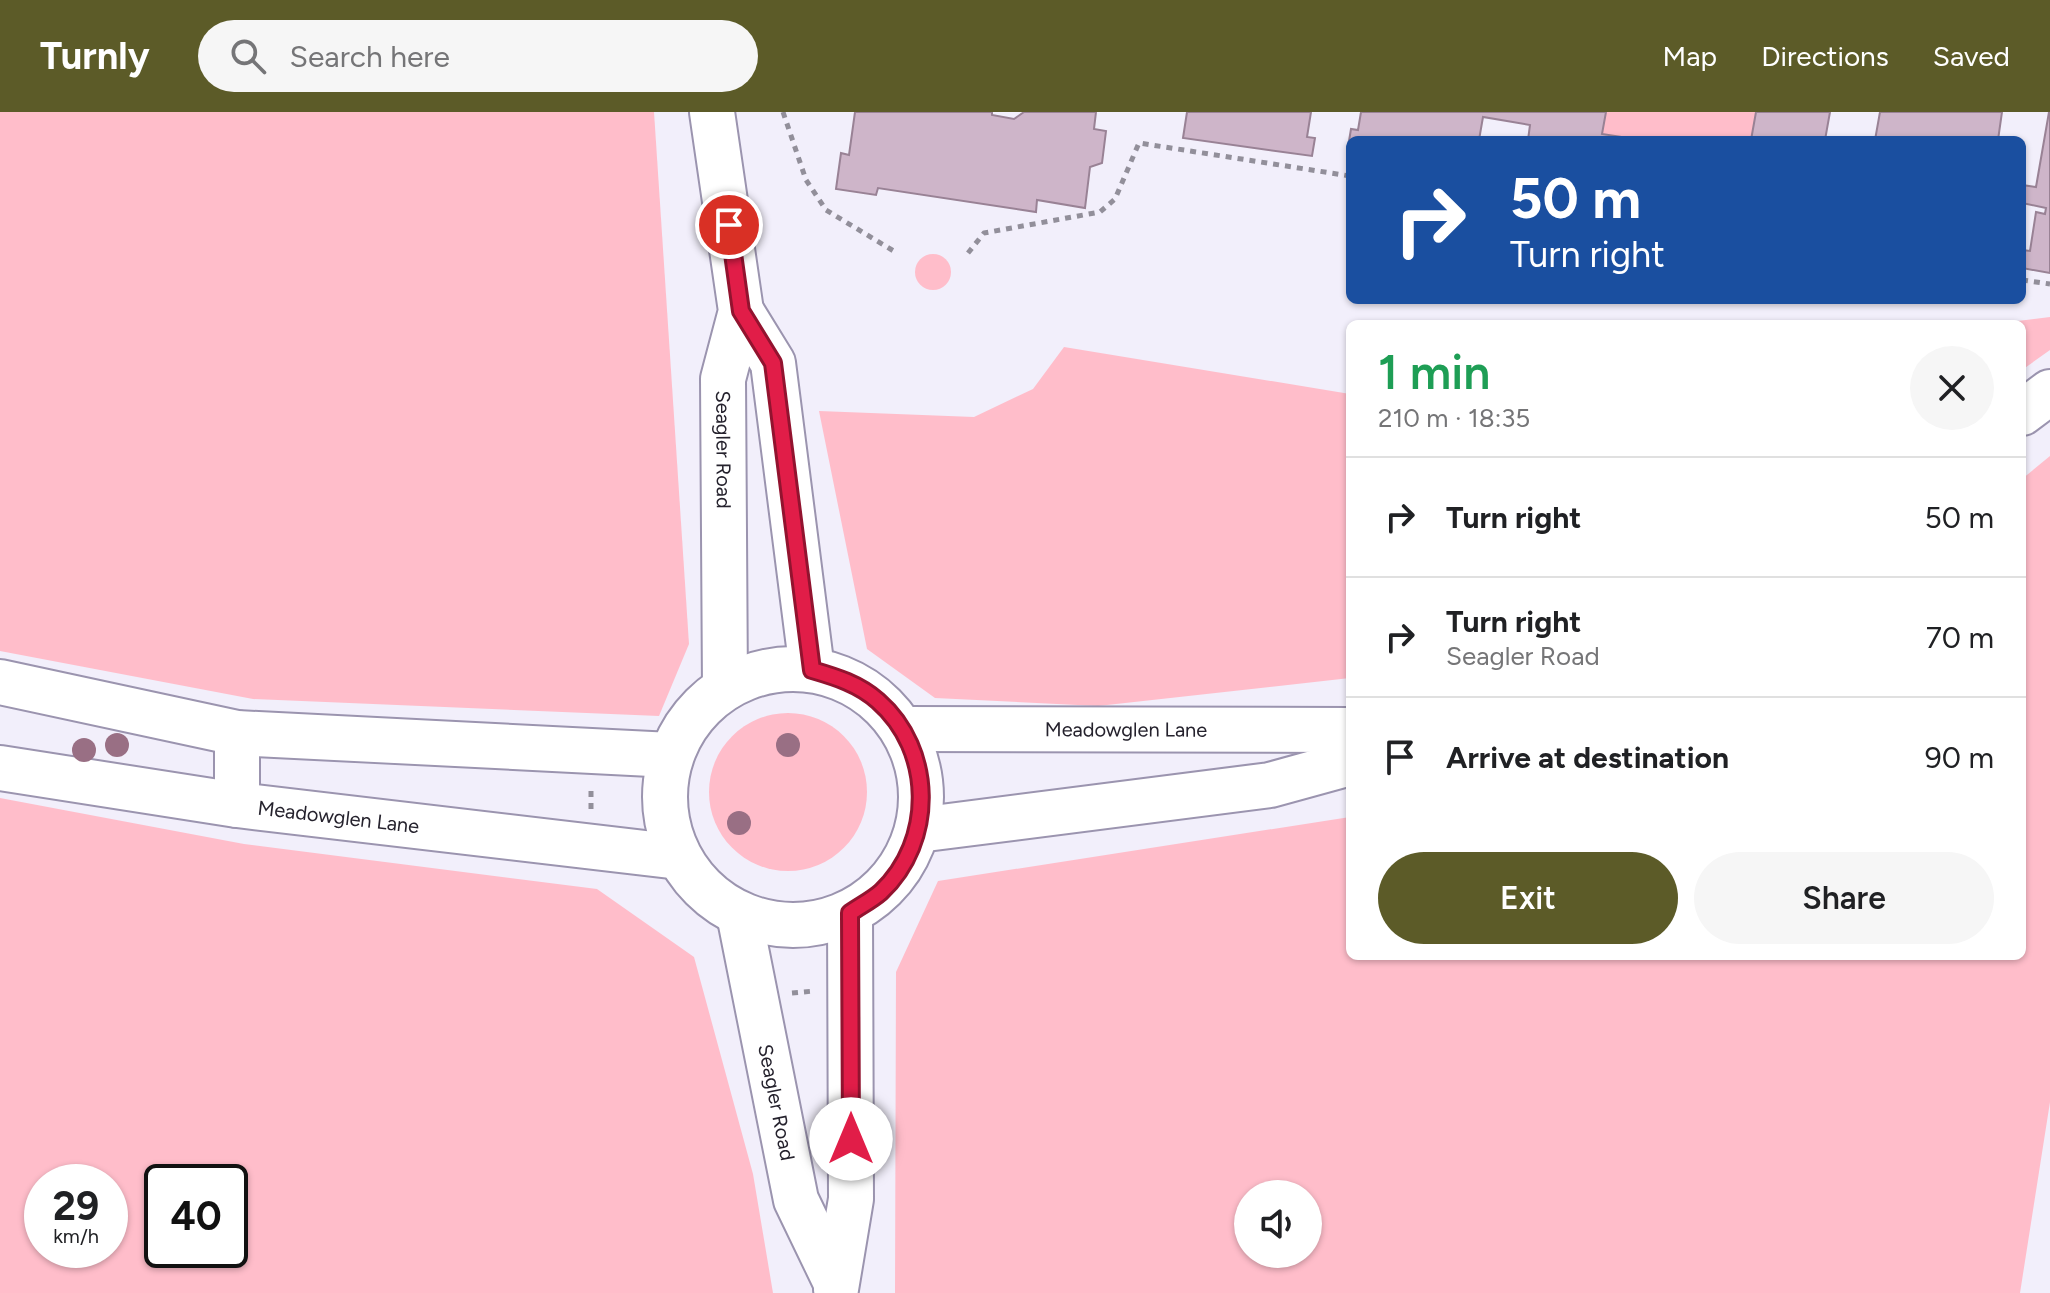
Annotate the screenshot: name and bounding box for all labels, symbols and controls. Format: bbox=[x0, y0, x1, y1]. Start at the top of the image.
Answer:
search box bbox=[198, 20, 758, 92]
text: Turnly bbox=[40, 33, 150, 79]
icon: search bbox=[226, 34, 270, 78]
text: Search here bbox=[290, 38, 450, 75]
text: Map bbox=[1663, 39, 1717, 73]
text: Directions bbox=[1761, 39, 1889, 73]
text: Saved bbox=[1933, 39, 2010, 73]
text: 50 m bbox=[1510, 165, 1641, 232]
icon: right bbox=[1378, 168, 1482, 272]
pin bbox=[695, 191, 763, 259]
icon: arrive bbox=[707, 203, 751, 247]
text: Turn right bbox=[1510, 233, 1665, 276]
text: 1 min bbox=[1378, 343, 1490, 401]
button: close bbox=[1910, 346, 1994, 430]
street label: Seagler Road bbox=[711, 390, 736, 509]
text: 210 m · 18:35 bbox=[1378, 402, 1530, 434]
icon: right bbox=[1378, 495, 1422, 539]
text: Turn right bbox=[1446, 499, 1581, 536]
text: 50 m bbox=[1925, 499, 1994, 536]
text: Turn right bbox=[1446, 603, 1581, 640]
icon: right bbox=[1378, 615, 1422, 659]
text: 70 m bbox=[1926, 619, 1994, 656]
text: Seagler Road bbox=[1446, 640, 1600, 672]
street label: Meadowglen Lane bbox=[1045, 717, 1207, 742]
icon: arrive bbox=[1378, 735, 1422, 779]
text: Arrive at destination bbox=[1446, 739, 1729, 776]
text: 90 m bbox=[1925, 739, 1994, 776]
street label: Meadowglen Lane bbox=[256, 796, 421, 838]
button: Exit bbox=[1378, 852, 1678, 944]
button: Share bbox=[1694, 852, 1994, 944]
street label: Seagler Road bbox=[753, 1042, 800, 1163]
position arrow bbox=[809, 1097, 893, 1181]
speed limit sign: 40 bbox=[144, 1164, 248, 1268]
map controls bbox=[1234, 1180, 1322, 1268]
button: sound bbox=[1234, 1180, 1322, 1268]
text: 29 bbox=[53, 1182, 99, 1230]
text: km/h bbox=[53, 1224, 99, 1248]

